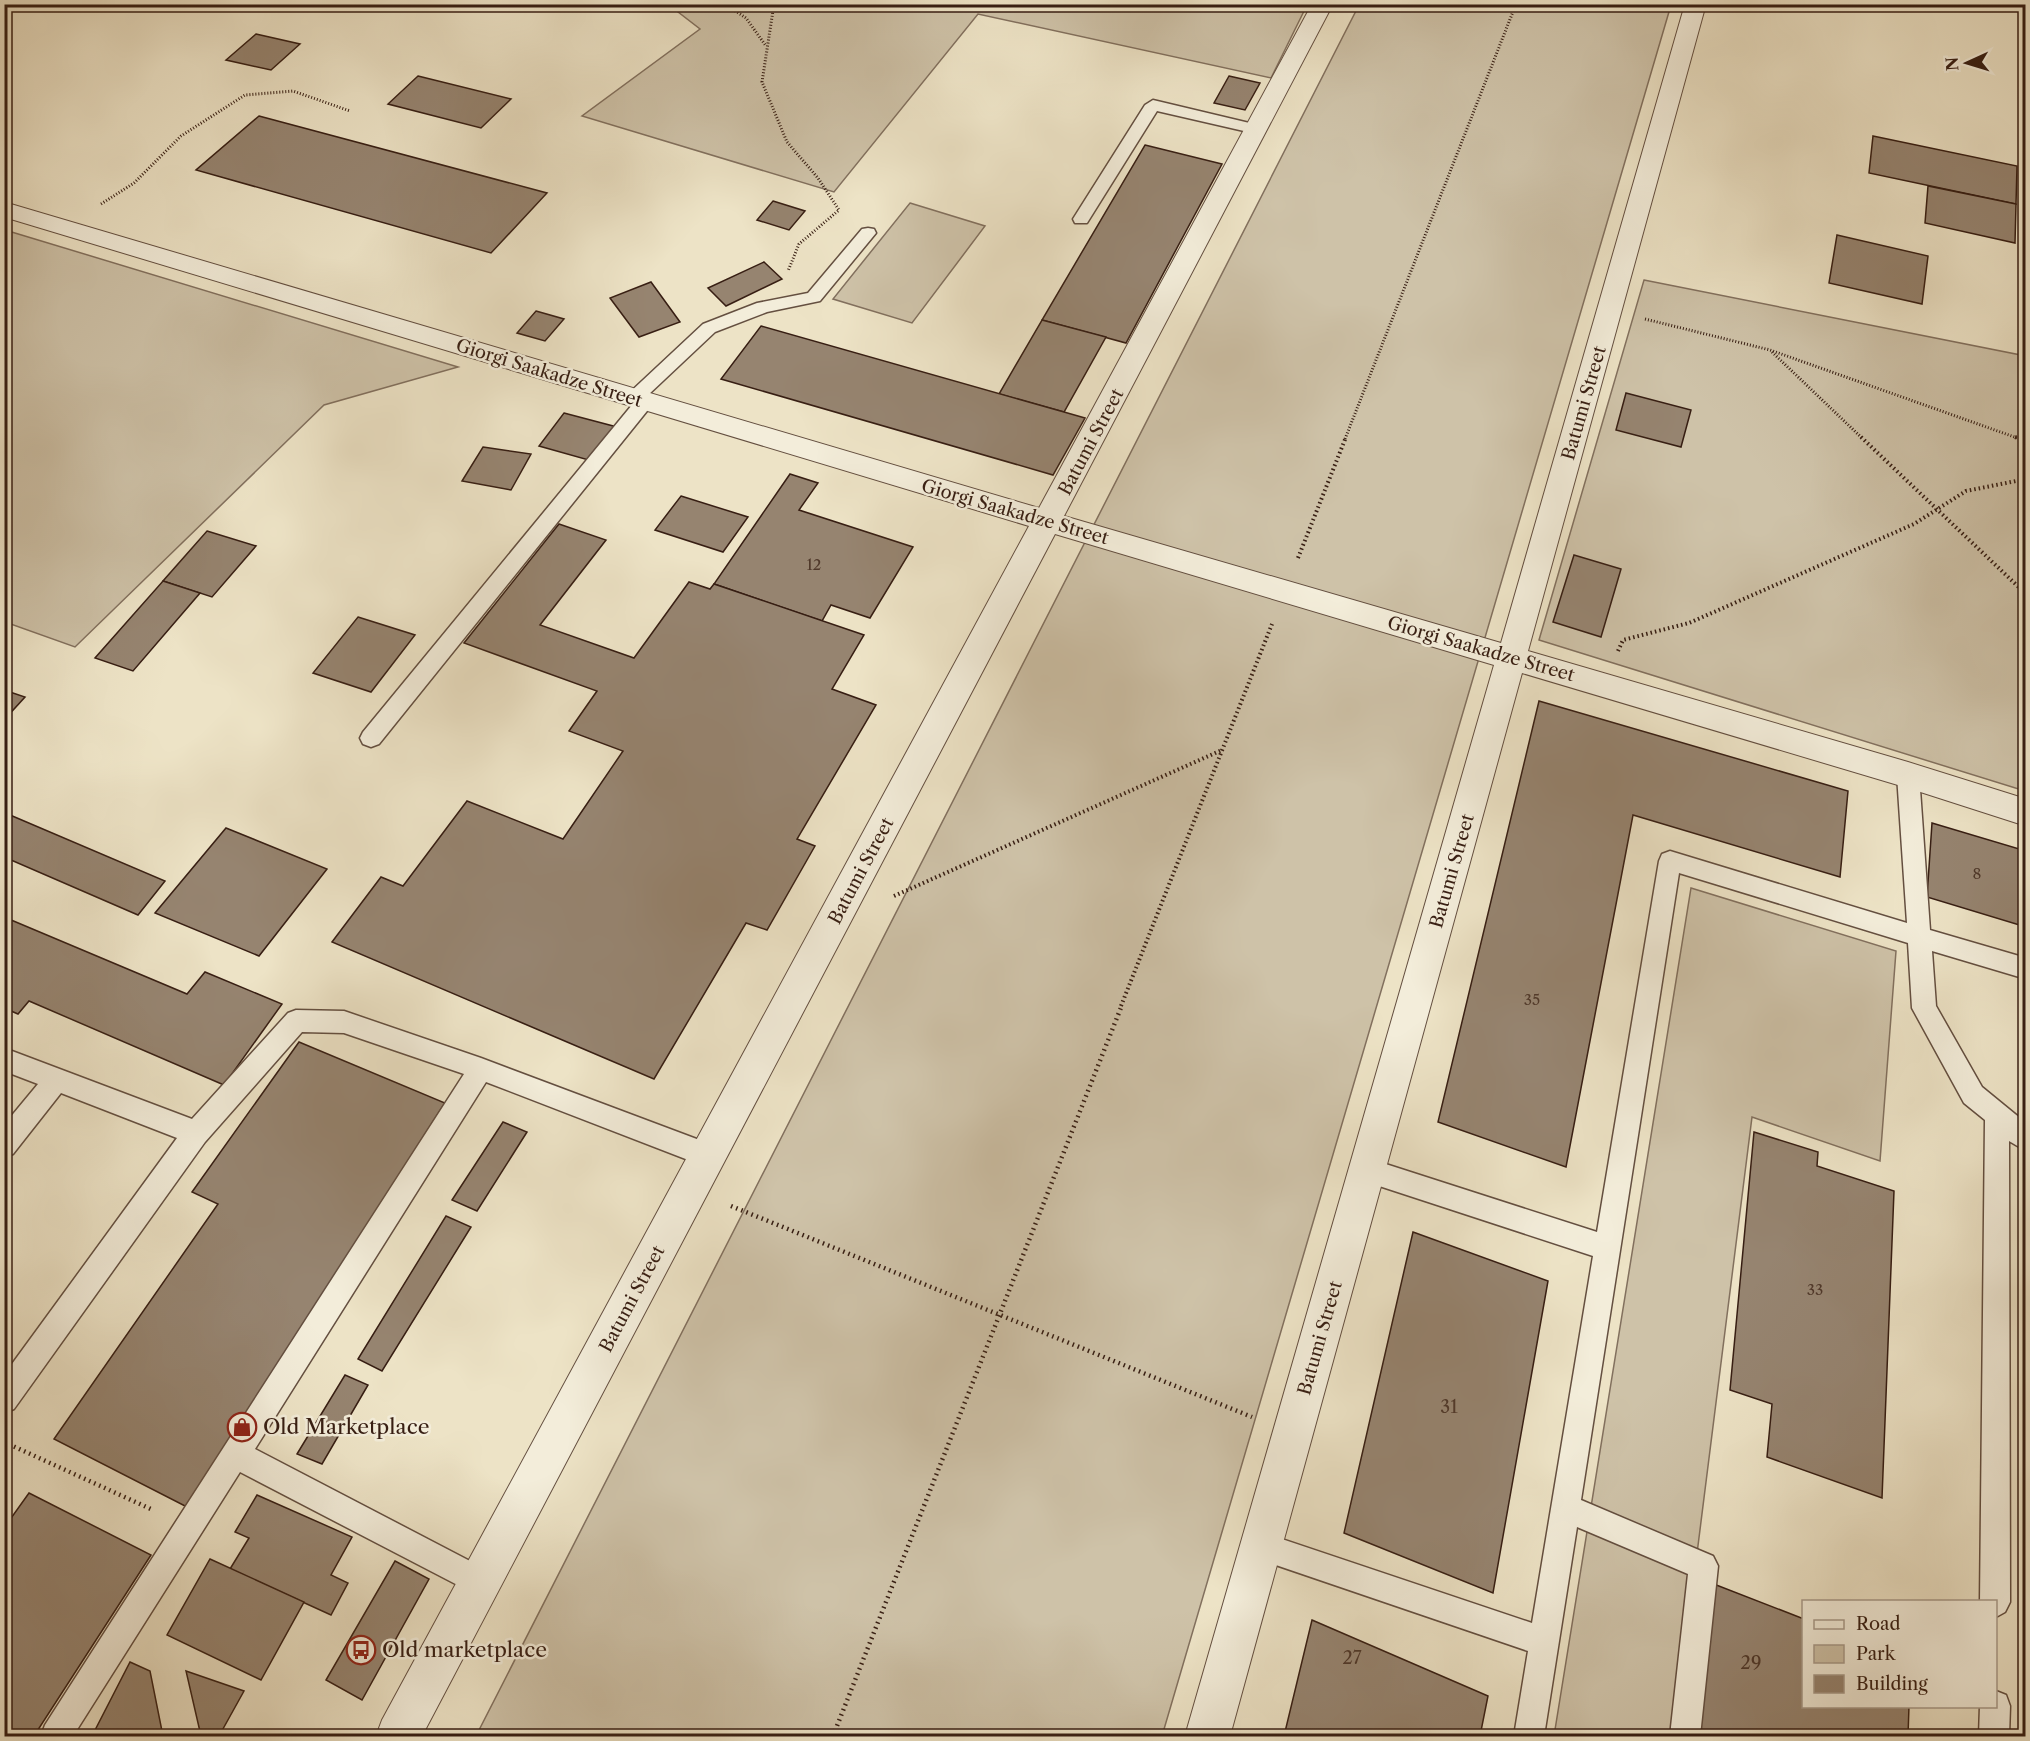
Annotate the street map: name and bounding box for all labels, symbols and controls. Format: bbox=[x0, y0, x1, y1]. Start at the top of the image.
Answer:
north arrow bbox=[1937, 33, 1997, 93]
text: N bbox=[1942, 56, 1962, 72]
street label: Giorgi Saakadze Street bbox=[453, 334, 645, 412]
street label: Batumi Street bbox=[1557, 343, 1611, 463]
street label: Batumi Street bbox=[1054, 384, 1129, 499]
street label: Giorgi Saakadze Street bbox=[919, 475, 1112, 549]
house number: 12 bbox=[807, 555, 821, 574]
street label: Giorgi Saakadze Street bbox=[1385, 612, 1578, 686]
street label: Batumi Street bbox=[1425, 811, 1479, 931]
street label: Batumi Street bbox=[824, 813, 899, 928]
house number: 8 bbox=[1973, 864, 1982, 883]
house number: 35 bbox=[1524, 990, 1540, 1009]
street label: Batumi Street bbox=[595, 1241, 670, 1356]
street label: Batumi Street bbox=[1293, 1278, 1347, 1398]
house number: 33 bbox=[1807, 1280, 1823, 1299]
house number: 31 bbox=[1440, 1396, 1458, 1418]
shop icon: Old Marketplace bbox=[226, 1411, 258, 1443]
place label: Old Marketplace bbox=[263, 1414, 429, 1439]
legend bbox=[1802, 1600, 1997, 1708]
text: Road bbox=[1856, 1613, 1901, 1635]
bus stop icon: Old marketplace bbox=[345, 1634, 377, 1666]
place label: Old marketplace bbox=[382, 1637, 547, 1662]
text: Park bbox=[1856, 1643, 1897, 1665]
house number: 27 bbox=[1342, 1647, 1362, 1669]
house number: 29 bbox=[1741, 1652, 1761, 1674]
text: Building bbox=[1856, 1673, 1928, 1695]

